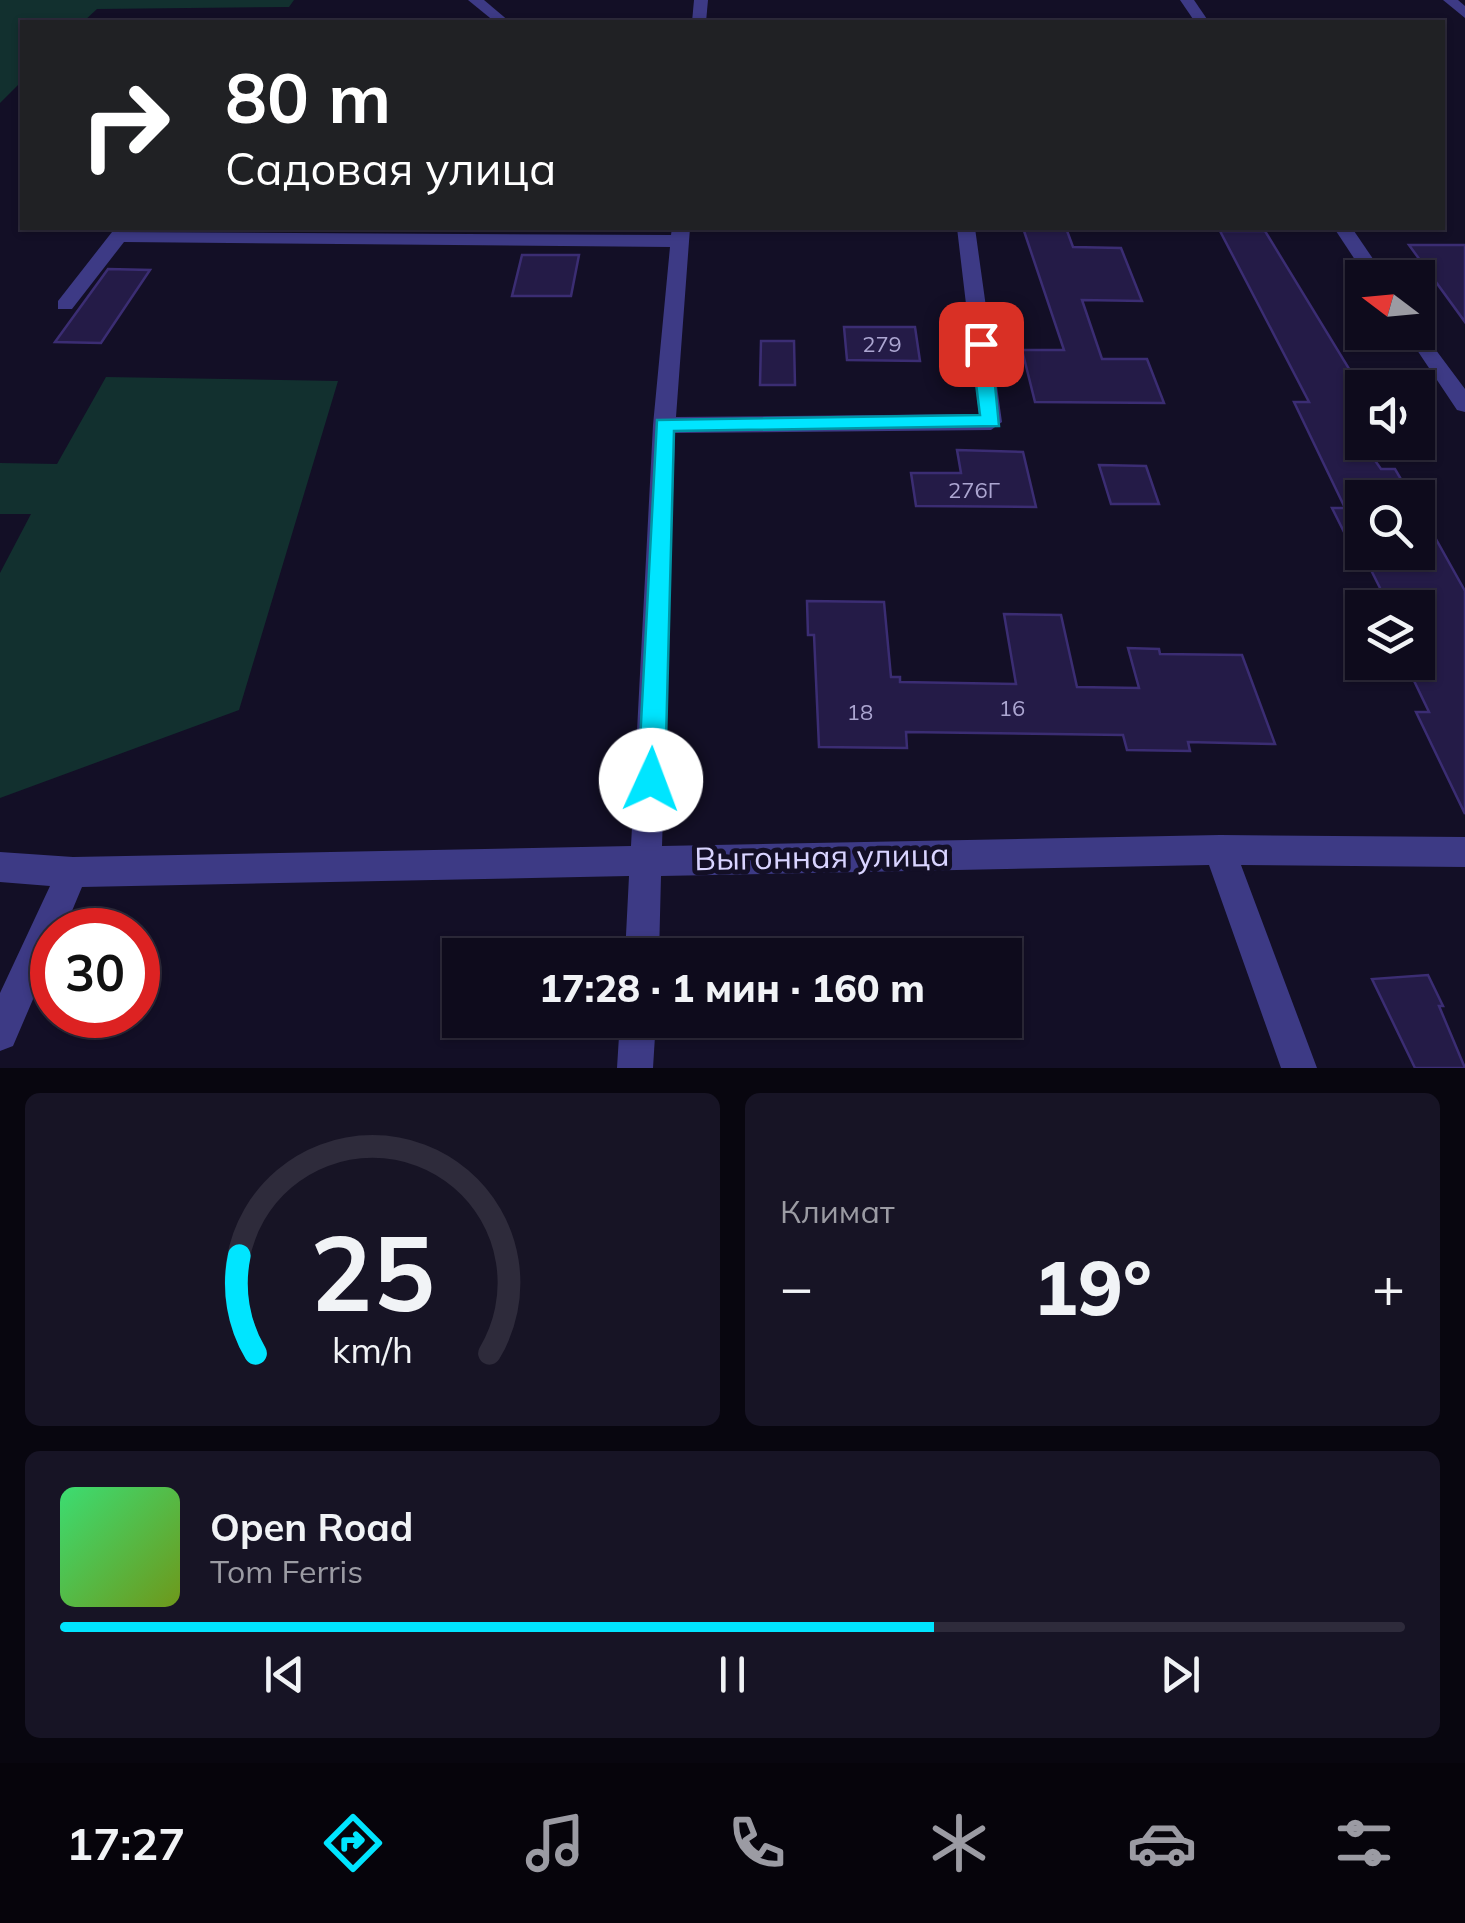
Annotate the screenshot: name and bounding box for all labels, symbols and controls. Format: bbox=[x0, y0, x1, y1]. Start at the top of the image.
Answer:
text: 80 m bbox=[225, 53, 391, 141]
icon: right bbox=[60, 60, 190, 190]
text: Садовая улица bbox=[225, 140, 556, 196]
north arrow bbox=[1345, 260, 1435, 350]
map controls bbox=[1345, 260, 1435, 680]
pin bbox=[939, 302, 1024, 387]
icon: arrive bbox=[954, 317, 1009, 372]
house number: 279 bbox=[862, 330, 902, 358]
button: sound bbox=[1345, 370, 1435, 460]
house number: 276Г bbox=[948, 476, 1000, 504]
button: search bbox=[1345, 480, 1435, 570]
button: layers bbox=[1345, 590, 1435, 680]
house number: 16 bbox=[999, 694, 1025, 722]
house number: 18 bbox=[847, 698, 873, 726]
position arrow bbox=[599, 728, 703, 832]
street label: Выгонная улица bbox=[694, 834, 950, 878]
speed limit sign: 30 bbox=[30, 908, 160, 1038]
text: 17:28 · 1 мин · 160 m bbox=[539, 964, 925, 1012]
text: Климат bbox=[780, 1191, 894, 1231]
text: 25 bbox=[310, 1206, 435, 1337]
text: 19° bbox=[1033, 1240, 1152, 1334]
text: − bbox=[780, 1252, 813, 1321]
text: + bbox=[1372, 1252, 1405, 1321]
text: km/h bbox=[332, 1327, 413, 1372]
text: Open Road bbox=[210, 1503, 413, 1551]
text: Tom Ferris bbox=[210, 1551, 363, 1591]
icon: previous bbox=[257, 1647, 312, 1702]
icon: pause bbox=[705, 1647, 760, 1702]
icon: next bbox=[1153, 1647, 1208, 1702]
icon: directions bbox=[318, 1808, 388, 1878]
icon: music bbox=[520, 1808, 590, 1878]
icon: phone bbox=[722, 1808, 792, 1878]
icon: climate bbox=[924, 1808, 994, 1878]
icon: car bbox=[1127, 1808, 1197, 1878]
icon: filters bbox=[1329, 1808, 1399, 1878]
text: 17:27 bbox=[66, 1815, 185, 1871]

